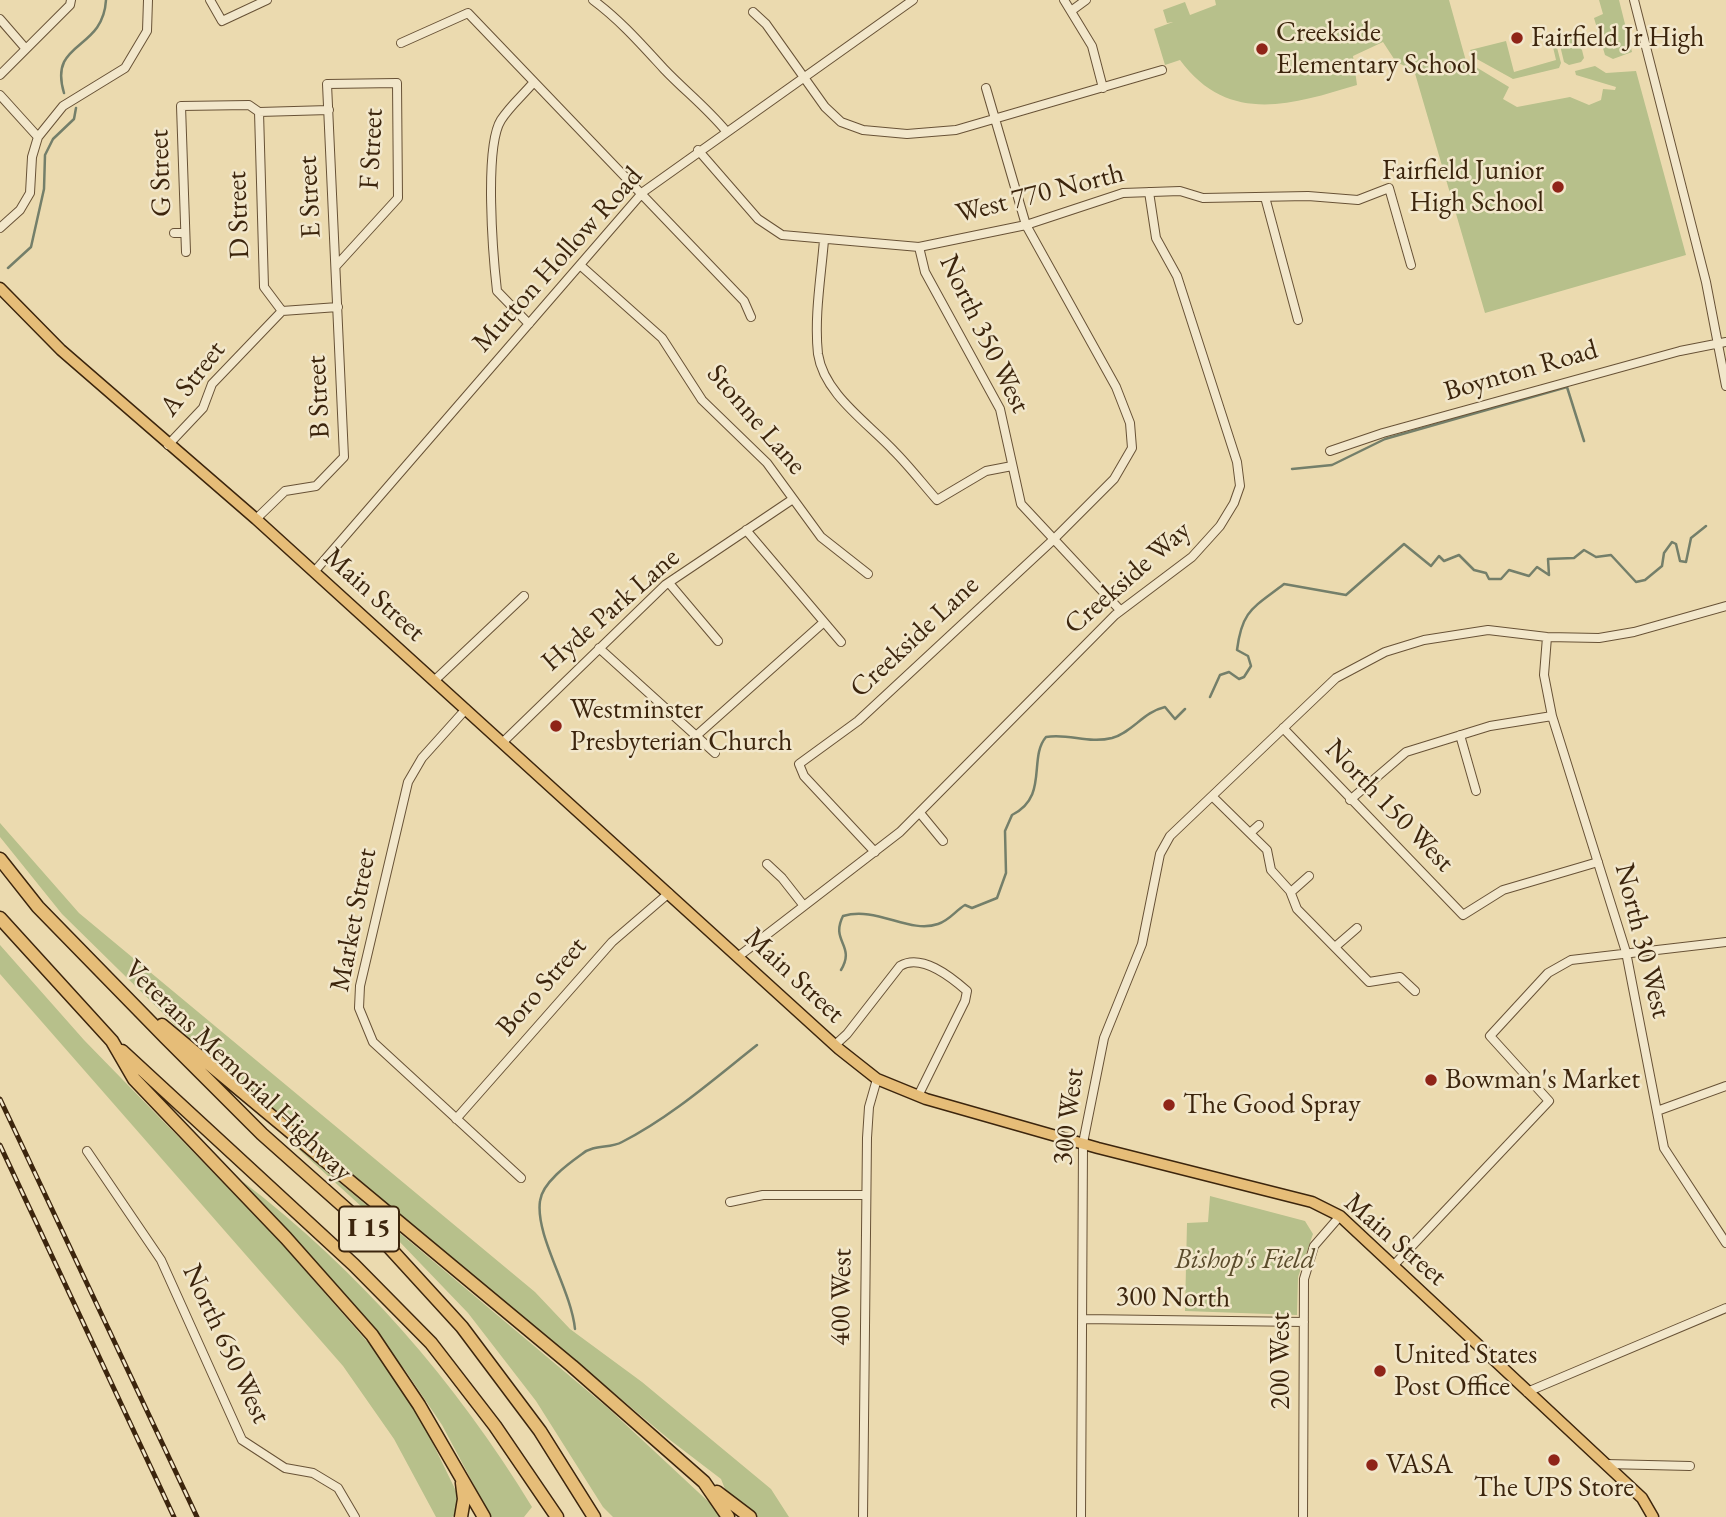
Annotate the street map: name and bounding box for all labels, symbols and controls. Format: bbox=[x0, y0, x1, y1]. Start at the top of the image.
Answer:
place label: Creekside Elementary School bbox=[1276, 16, 1477, 82]
place label: Fairfield Jr High bbox=[1531, 21, 1704, 55]
marker: Fairfield Jr High bbox=[1509, 30, 1525, 46]
marker: Creekside Elementary School bbox=[1254, 41, 1270, 57]
street label: F Street bbox=[353, 107, 391, 191]
street label: G Street bbox=[143, 129, 179, 217]
place label: Fairfield Junior High School bbox=[1382, 154, 1544, 220]
street label: E Street bbox=[291, 155, 329, 239]
street label: West 770 North bbox=[953, 157, 1127, 231]
street label: Mutton Hollow Road bbox=[466, 160, 650, 360]
street label: D Street bbox=[221, 170, 257, 260]
marker: Fairfield Junior High School bbox=[1550, 179, 1566, 195]
street label: North 350 West bbox=[931, 249, 1037, 419]
street label: Boynton Road bbox=[1440, 333, 1602, 409]
street label: A Street bbox=[153, 335, 233, 423]
street label: B Street bbox=[300, 354, 338, 440]
street label: Stonne Lane bbox=[699, 358, 813, 482]
street label: Creekside Way bbox=[1058, 514, 1198, 642]
street label: Main Street bbox=[316, 541, 432, 649]
street label: Hyde Park Lane bbox=[535, 541, 687, 679]
street label: Creekside Lane bbox=[844, 569, 986, 705]
place label: Westminster Presbyterian Church bbox=[570, 693, 792, 759]
marker: Westminster Presbyterian Church bbox=[548, 718, 564, 734]
street label: North 150 West bbox=[1317, 733, 1461, 879]
street label: Market Street bbox=[324, 846, 384, 994]
street label: North 30 West bbox=[1607, 860, 1677, 1022]
street label: Main Street bbox=[737, 921, 851, 1031]
street label: Boro Street bbox=[490, 930, 594, 1044]
street label: Veterans Memorial Highway bbox=[117, 953, 359, 1189]
place label: Bowman's Market bbox=[1445, 1063, 1640, 1097]
street label: 300 West bbox=[1046, 1067, 1092, 1167]
marker: Bowman's Market bbox=[1423, 1072, 1439, 1088]
place label: The Good Spray bbox=[1183, 1088, 1361, 1122]
marker: The Good Spray bbox=[1161, 1097, 1177, 1113]
street label: Main Street bbox=[1337, 1186, 1453, 1294]
road number: I 15 bbox=[339, 1206, 399, 1252]
park label: Bishop's Field bbox=[1175, 1243, 1315, 1277]
street label: 400 West bbox=[824, 1248, 860, 1346]
street label: North 650 West bbox=[174, 1259, 278, 1429]
street label: 300 North bbox=[1115, 1280, 1231, 1316]
street label: 200 West bbox=[1264, 1312, 1298, 1410]
place label: United States Post Office bbox=[1394, 1338, 1537, 1404]
marker: United States Post Office bbox=[1372, 1363, 1388, 1379]
place label: VASA bbox=[1386, 1448, 1453, 1482]
marker: The UPS Store bbox=[1546, 1452, 1562, 1468]
marker: VASA bbox=[1364, 1457, 1380, 1473]
place label: The UPS Store bbox=[1474, 1471, 1634, 1505]

